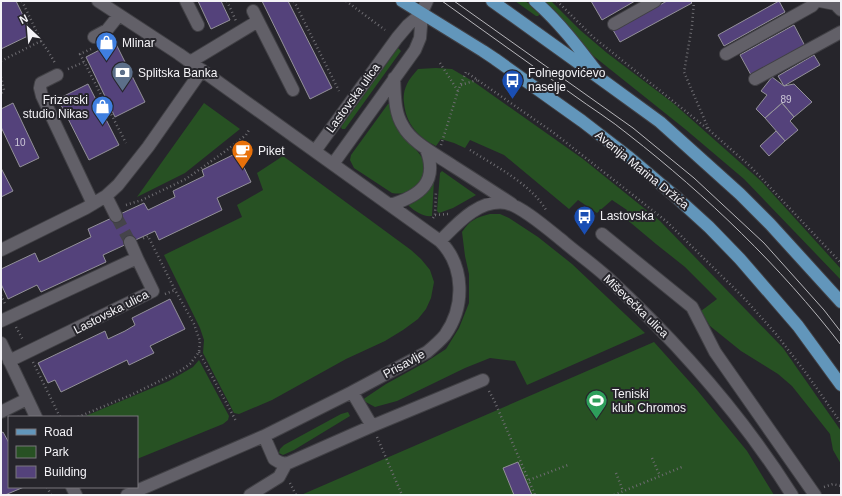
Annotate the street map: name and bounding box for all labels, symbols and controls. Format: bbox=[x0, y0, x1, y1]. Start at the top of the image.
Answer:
north arrow bbox=[8, 8, 48, 48]
text: N bbox=[17, 12, 30, 26]
shop icon: Mlinar bbox=[94, 30, 120, 63]
place label: Mlinar bbox=[122, 36, 155, 50]
bank icon: Splitska Banka bbox=[109, 60, 135, 93]
street label: Lastovska ulica bbox=[323, 60, 383, 135]
place label: Splitska Banka bbox=[138, 66, 218, 80]
place label: Folnegovićevo naselje bbox=[528, 66, 606, 94]
bus stop icon: Folnegovićevo naselje bbox=[500, 67, 526, 100]
place label: Frizerski studio Nikas bbox=[23, 93, 88, 121]
shop icon: Frizerski studio Nikas bbox=[90, 94, 116, 127]
house number: 89 bbox=[780, 94, 792, 105]
street label: Avenija Marina Držića bbox=[592, 128, 692, 212]
house number: 10 bbox=[14, 137, 26, 148]
cafe icon: Piket bbox=[230, 138, 256, 171]
place label: Piket bbox=[258, 144, 285, 158]
bus stop icon: Lastovska bbox=[571, 203, 597, 236]
place label: Lastovska bbox=[600, 209, 654, 223]
street label: Miševečka ulica bbox=[601, 272, 672, 341]
street label: Lastovska ulica bbox=[71, 287, 151, 337]
street label: Prisavlje bbox=[381, 347, 428, 381]
place label: Teniski klub Chromos bbox=[612, 387, 686, 415]
sports icon: Teniski klub Chromos bbox=[584, 388, 610, 421]
legend bbox=[8, 416, 138, 488]
text: Road bbox=[44, 425, 73, 439]
text: Park bbox=[44, 445, 70, 459]
text: Building bbox=[44, 465, 87, 479]

